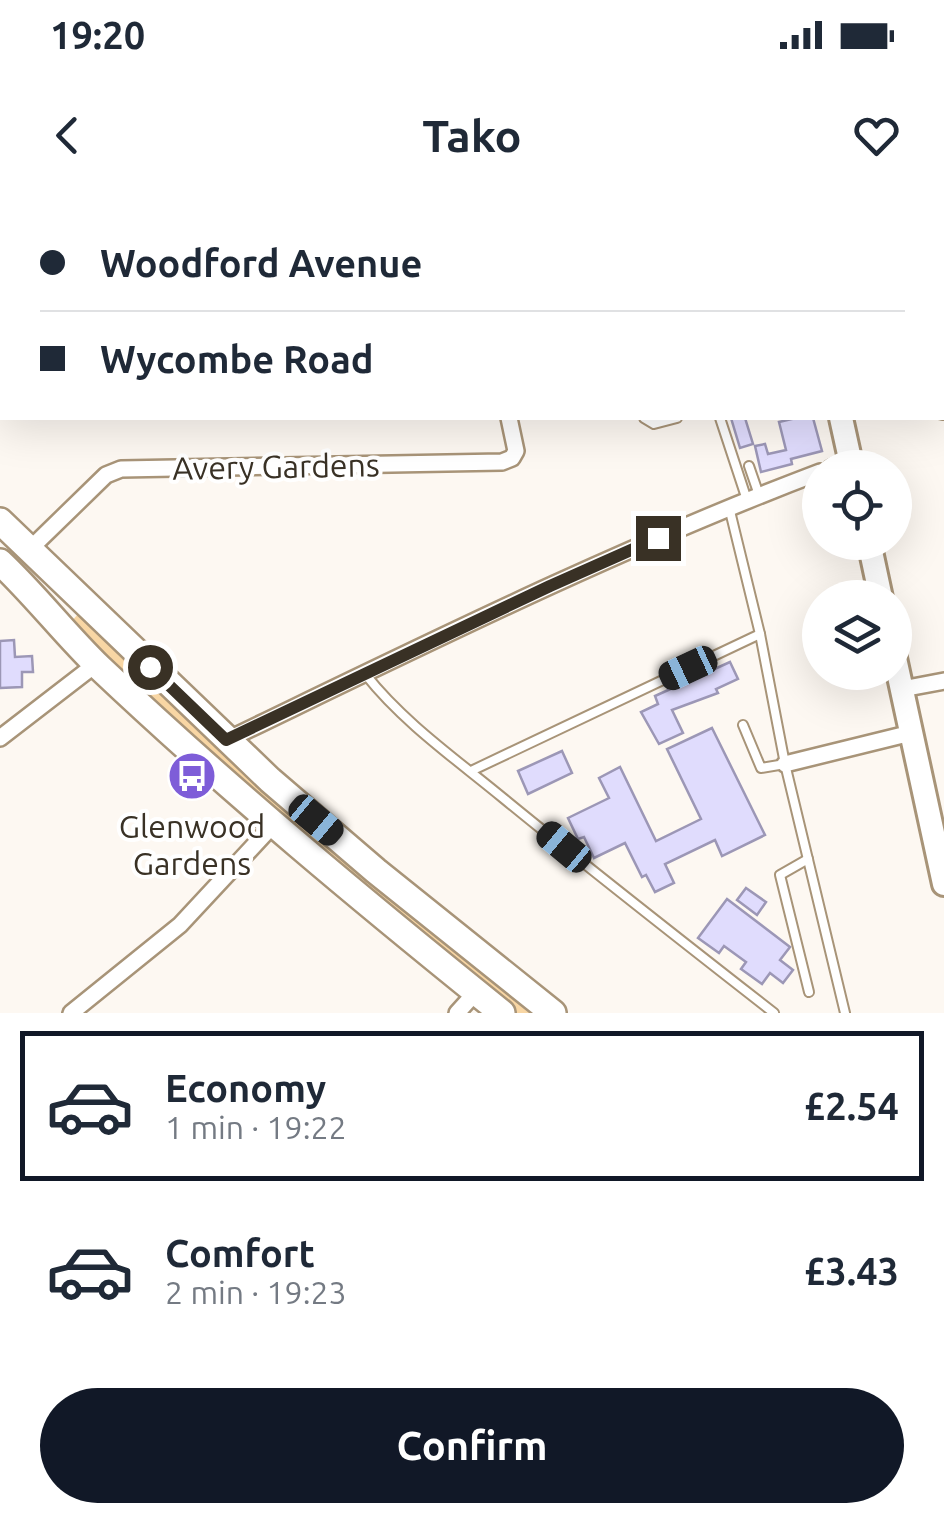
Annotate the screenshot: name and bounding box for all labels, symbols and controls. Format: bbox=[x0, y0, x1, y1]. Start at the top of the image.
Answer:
text: 19:20 bbox=[50, 14, 145, 56]
icon: back bbox=[40, 108, 95, 163]
icon: heart bbox=[849, 108, 904, 163]
text: Tako bbox=[422, 110, 522, 161]
text: Woodford Avenue bbox=[100, 242, 422, 284]
text: Wycombe Road bbox=[100, 338, 374, 380]
street label: Avery Gardens bbox=[172, 446, 380, 486]
map controls bbox=[802, 450, 912, 690]
button: locate bbox=[802, 450, 912, 560]
route end bbox=[636, 516, 681, 561]
button: layers bbox=[802, 580, 912, 690]
car bbox=[654, 642, 722, 694]
route start bbox=[128, 645, 173, 690]
bus stop icon: Glenwood Gardens bbox=[166, 750, 218, 802]
car bbox=[283, 789, 349, 851]
place label: Glenwood Gardens bbox=[119, 808, 265, 881]
car bbox=[531, 816, 597, 878]
icon: car bbox=[45, 1061, 135, 1151]
text: Economy bbox=[165, 1067, 326, 1109]
text: £2.54 bbox=[804, 1085, 899, 1127]
text: 1 min · 19:22 bbox=[165, 1109, 347, 1145]
icon: car bbox=[45, 1226, 135, 1316]
text: Comfort bbox=[165, 1232, 315, 1274]
text: £3.43 bbox=[804, 1250, 899, 1292]
text: 2 min · 19:23 bbox=[165, 1274, 347, 1310]
button: Confirm bbox=[40, 1388, 904, 1503]

